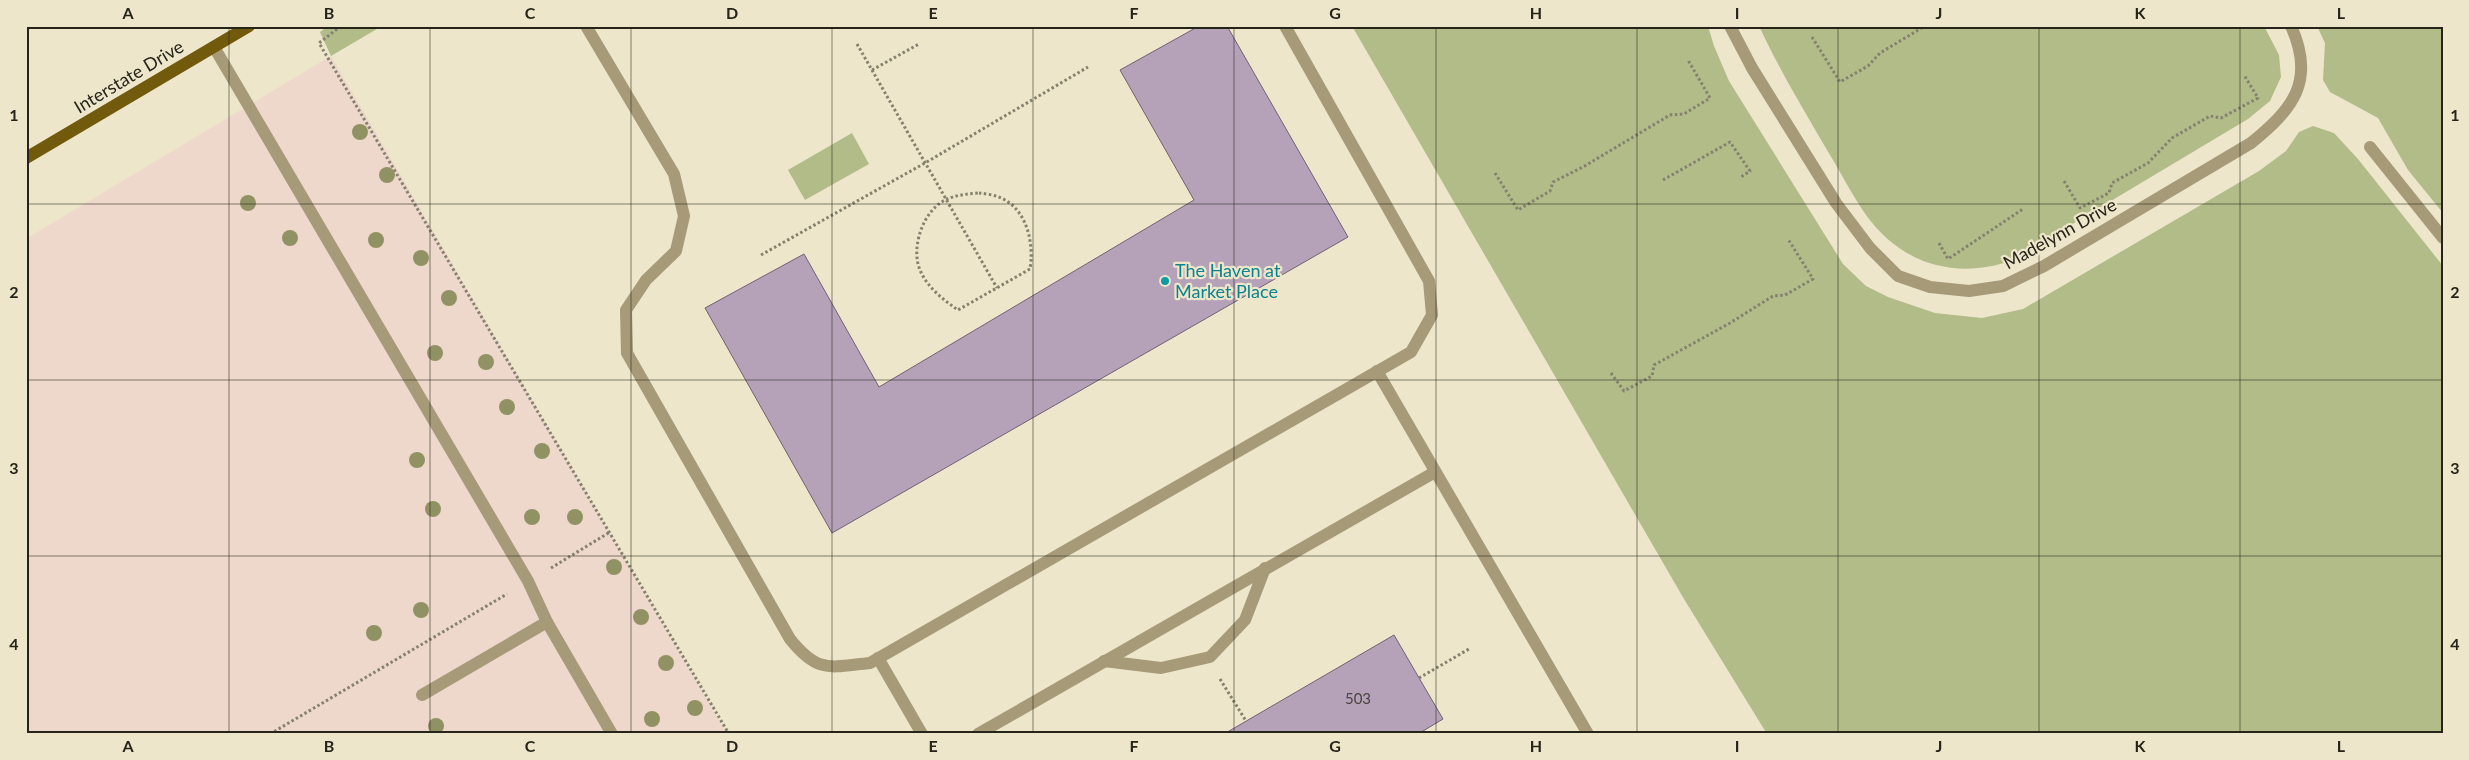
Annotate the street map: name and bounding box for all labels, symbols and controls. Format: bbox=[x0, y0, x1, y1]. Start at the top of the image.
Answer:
text: A bbox=[121, 3, 134, 22]
text: B bbox=[324, 3, 334, 22]
text: C bbox=[525, 3, 536, 22]
text: D bbox=[726, 3, 738, 22]
text: E bbox=[928, 3, 938, 22]
text: F bbox=[1129, 3, 1139, 22]
text: G bbox=[1329, 3, 1341, 22]
text: H bbox=[1530, 3, 1542, 22]
text: I bbox=[1735, 3, 1739, 22]
text: J bbox=[1936, 3, 1942, 22]
text: K bbox=[2135, 3, 2147, 22]
text: L bbox=[2337, 3, 2346, 22]
street label: Interstate Drive bbox=[70, 35, 187, 117]
text: 1 bbox=[9, 105, 19, 124]
text: 1 bbox=[2450, 105, 2460, 124]
street label: Madelynn Drive bbox=[1999, 193, 2120, 273]
place label: The Haven at Market Place bbox=[1175, 259, 1281, 302]
marker: The Haven at Market Place bbox=[1159, 275, 1171, 287]
text: 2 bbox=[9, 282, 19, 301]
text: 2 bbox=[2450, 282, 2460, 301]
text: 3 bbox=[9, 458, 19, 477]
text: 3 bbox=[2450, 458, 2460, 477]
text: 4 bbox=[9, 634, 19, 653]
text: 4 bbox=[2450, 634, 2460, 653]
house number: 503 bbox=[1345, 689, 1371, 707]
text: A bbox=[121, 736, 134, 755]
text: B bbox=[324, 736, 334, 755]
text: C bbox=[525, 736, 536, 755]
text: D bbox=[726, 736, 738, 755]
text: E bbox=[928, 736, 938, 755]
text: F bbox=[1129, 736, 1139, 755]
text: G bbox=[1329, 736, 1341, 755]
text: H bbox=[1530, 736, 1542, 755]
text: I bbox=[1735, 736, 1739, 755]
text: J bbox=[1936, 736, 1942, 755]
text: K bbox=[2135, 736, 2147, 755]
text: L bbox=[2337, 736, 2346, 755]

